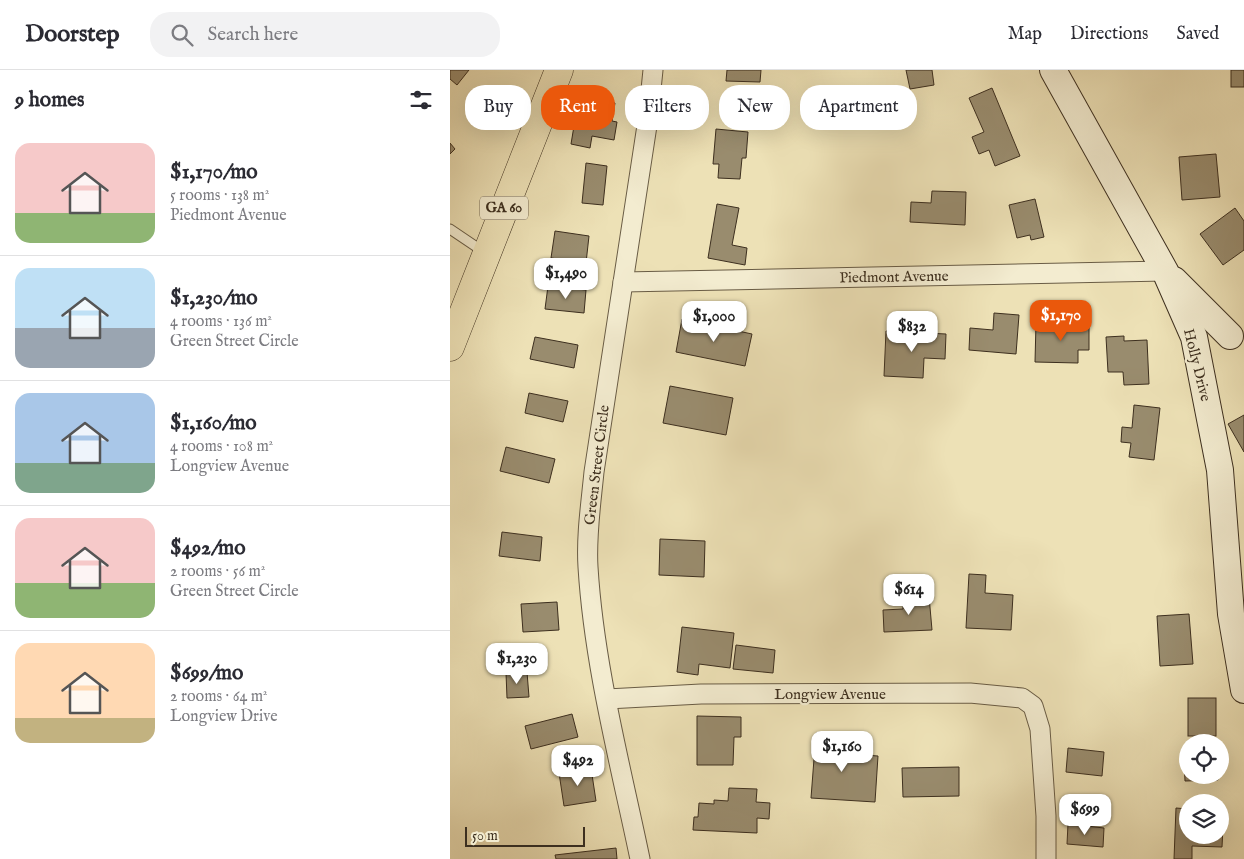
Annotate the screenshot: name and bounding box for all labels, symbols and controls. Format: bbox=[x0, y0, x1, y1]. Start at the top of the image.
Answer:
search box bbox=[150, 12, 500, 57]
text: Doorstep bbox=[25, 19, 120, 50]
icon: search bbox=[168, 21, 196, 49]
text: Search here bbox=[208, 23, 298, 47]
text: Map bbox=[1008, 23, 1042, 46]
text: Directions bbox=[1070, 23, 1148, 46]
text: Saved bbox=[1176, 23, 1219, 46]
chip: Buy bbox=[465, 85, 531, 130]
chip: Rent bbox=[541, 85, 615, 130]
chip: Filters bbox=[625, 85, 709, 130]
chip: New bbox=[719, 85, 790, 130]
chip: Apartment bbox=[800, 85, 917, 130]
icon: filters bbox=[407, 86, 435, 114]
text: 9 homes bbox=[15, 87, 84, 114]
text: $1,170/mo bbox=[170, 159, 258, 186]
icon: home bbox=[55, 163, 115, 223]
text: 5 rooms · 138 m² bbox=[170, 186, 269, 206]
road number: GA 60 bbox=[480, 196, 528, 220]
text: Piedmont Avenue bbox=[170, 206, 287, 226]
pin: $1,490 bbox=[525, 258, 607, 300]
text: $1,490 bbox=[545, 264, 587, 284]
street label: Piedmont Avenue bbox=[839, 267, 949, 287]
text: $1,230/mo bbox=[170, 285, 258, 312]
icon: home bbox=[55, 288, 115, 348]
pin: $1,000 bbox=[673, 300, 755, 343]
pin: $1,170 bbox=[1020, 300, 1102, 342]
text: $1,170 bbox=[1041, 306, 1081, 326]
text: $1,000 bbox=[693, 307, 735, 327]
pin: $832 bbox=[882, 310, 942, 353]
text: 4 rooms · 136 m² bbox=[170, 312, 272, 332]
text: $832 bbox=[898, 317, 926, 337]
street label: Holly Drive bbox=[1179, 327, 1215, 403]
text: Green Street Circle bbox=[170, 332, 299, 352]
street label: Green Street Circle bbox=[580, 404, 614, 526]
text: $1,160/mo bbox=[170, 410, 257, 437]
icon: home bbox=[55, 413, 115, 473]
text: 4 rooms · 108 m² bbox=[170, 437, 273, 457]
text: Longview Avenue bbox=[170, 457, 289, 477]
text: $492/mo bbox=[170, 535, 246, 562]
icon: home bbox=[55, 538, 115, 598]
text: 2 rooms · 56 m² bbox=[170, 562, 265, 582]
pin: $614 bbox=[879, 574, 939, 616]
text: $614 bbox=[894, 580, 924, 600]
text: Green Street Circle bbox=[170, 582, 299, 602]
pin: $1,230 bbox=[476, 642, 558, 685]
text: $1,230 bbox=[497, 649, 537, 669]
text: $699/mo bbox=[170, 660, 243, 687]
icon: home bbox=[55, 663, 115, 723]
street label: Longview Avenue bbox=[774, 685, 886, 704]
text: 2 rooms · 64 m² bbox=[170, 687, 268, 707]
text: Longview Drive bbox=[170, 707, 278, 727]
pin: $1,160 bbox=[801, 730, 883, 773]
map controls bbox=[1179, 734, 1229, 844]
button: locate bbox=[1179, 734, 1229, 784]
text: $1,160 bbox=[822, 737, 862, 757]
pin: $492 bbox=[548, 744, 608, 787]
text: $492 bbox=[562, 751, 594, 771]
pin: $699 bbox=[1055, 794, 1115, 836]
button: layers bbox=[1179, 794, 1229, 844]
text: $699 bbox=[1070, 800, 1100, 820]
scale bar bbox=[465, 824, 585, 847]
text: 50 m bbox=[472, 827, 498, 845]

